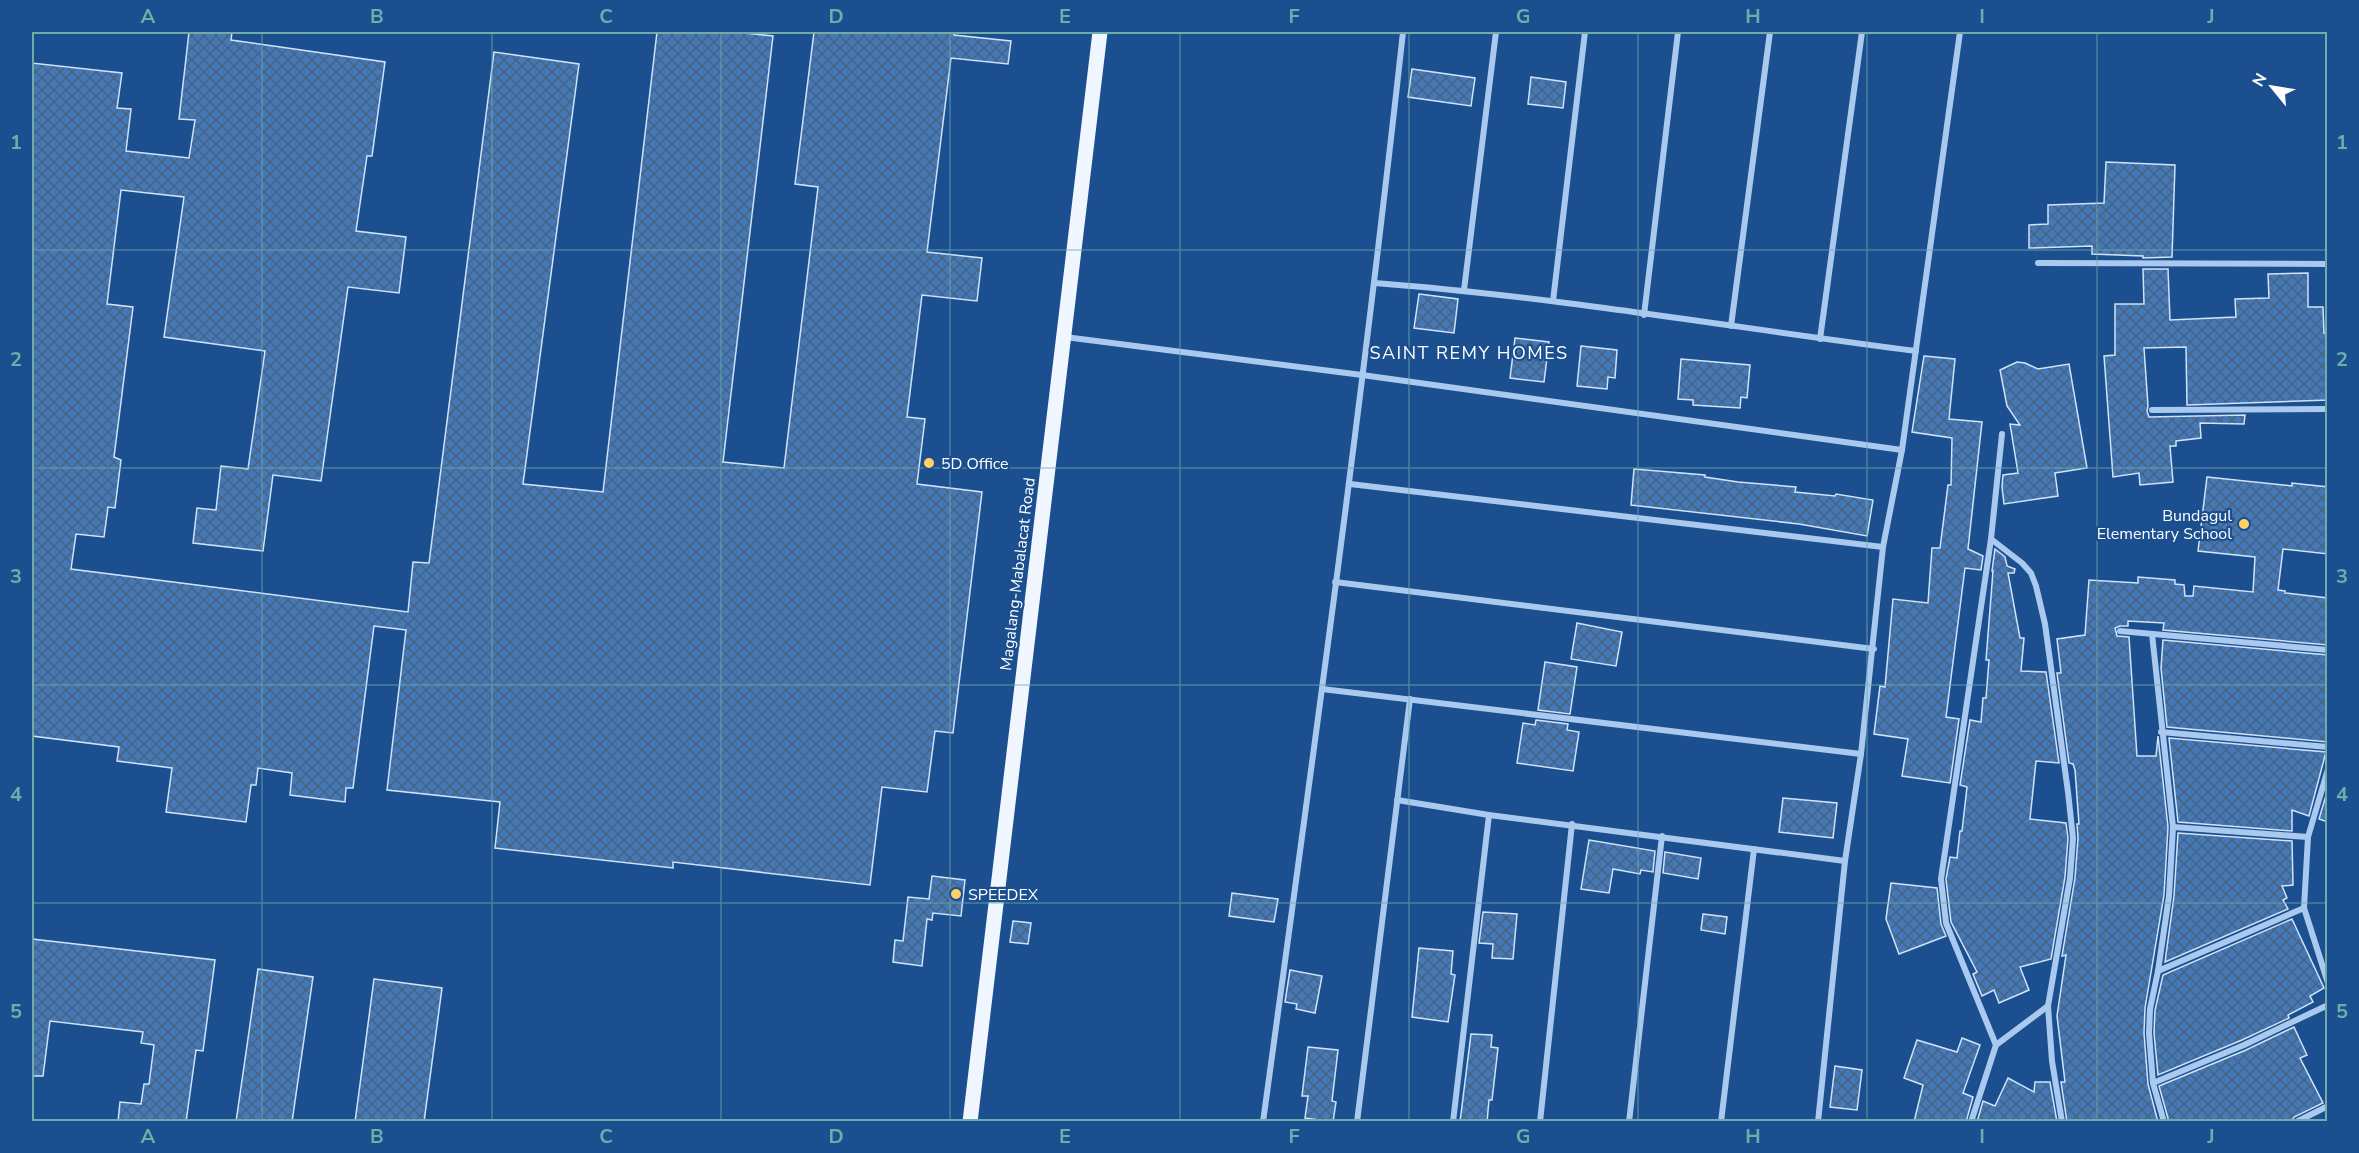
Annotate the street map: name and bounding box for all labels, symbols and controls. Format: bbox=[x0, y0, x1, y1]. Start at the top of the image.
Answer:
text: A bbox=[141, 3, 156, 30]
text: B bbox=[370, 3, 384, 30]
text: C bbox=[599, 3, 613, 30]
text: D bbox=[828, 3, 844, 30]
text: E bbox=[1059, 3, 1071, 30]
text: F bbox=[1288, 3, 1300, 30]
text: G bbox=[1516, 3, 1530, 30]
text: H bbox=[1745, 3, 1761, 30]
text: I bbox=[1979, 3, 1985, 30]
text: J bbox=[2206, 3, 2215, 30]
north arrow bbox=[2242, 57, 2302, 117]
text: N bbox=[2247, 69, 2272, 91]
text: 1 bbox=[10, 129, 22, 156]
text: 1 bbox=[2336, 129, 2348, 156]
district label: SAINT REMY HOMES bbox=[1369, 341, 1569, 365]
text: 2 bbox=[10, 346, 22, 373]
text: 2 bbox=[2336, 346, 2348, 373]
place label: 5D Office bbox=[941, 453, 1009, 475]
marker: 5D Office bbox=[922, 456, 936, 470]
street label: Magalang-Mabalacat Road bbox=[995, 476, 1041, 672]
place label: Bundagul Elementary School bbox=[2097, 505, 2232, 545]
marker: Bundagul Elementary School bbox=[2237, 517, 2251, 531]
text: 3 bbox=[10, 563, 22, 590]
text: 3 bbox=[2336, 563, 2348, 590]
text: 4 bbox=[10, 781, 22, 808]
text: 4 bbox=[2336, 781, 2348, 808]
place label: SPEEDEX bbox=[968, 884, 1039, 906]
marker: SPEEDEX bbox=[949, 887, 963, 901]
text: 5 bbox=[10, 998, 22, 1025]
text: 5 bbox=[2336, 998, 2348, 1025]
text: A bbox=[141, 1123, 156, 1150]
text: B bbox=[370, 1123, 384, 1150]
text: C bbox=[599, 1123, 613, 1150]
text: D bbox=[828, 1123, 844, 1150]
text: E bbox=[1059, 1123, 1071, 1150]
text: F bbox=[1288, 1123, 1300, 1150]
text: G bbox=[1516, 1123, 1530, 1150]
text: H bbox=[1745, 1123, 1761, 1150]
text: I bbox=[1979, 1123, 1985, 1150]
text: J bbox=[2206, 1123, 2215, 1150]

